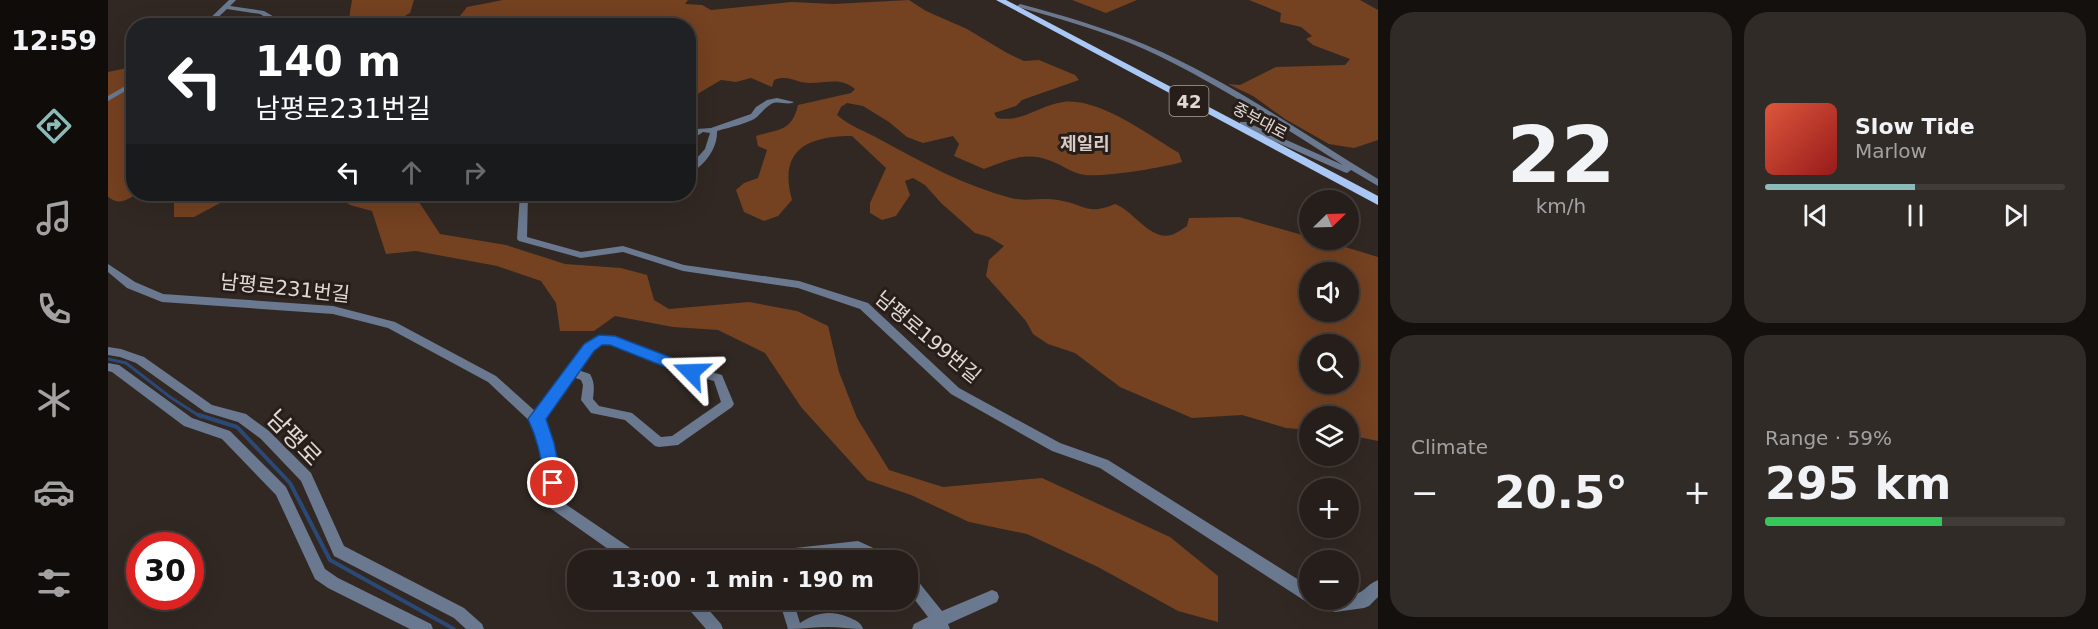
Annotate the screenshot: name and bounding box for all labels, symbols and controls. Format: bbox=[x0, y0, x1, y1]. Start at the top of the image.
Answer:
text: 12:59 bbox=[11, 25, 97, 56]
text: 140 m bbox=[255, 37, 401, 86]
icon: left bbox=[156, 42, 234, 120]
road number: 42 bbox=[1170, 86, 1208, 116]
text: 남평로231번길 bbox=[255, 93, 431, 124]
street label: 중부대로 bbox=[1230, 99, 1291, 143]
icon: directions bbox=[33, 105, 75, 147]
text: 22 bbox=[1507, 110, 1615, 200]
text: Slow Tide bbox=[1855, 114, 1975, 139]
district label: 제일리 bbox=[1060, 133, 1110, 154]
text: Marlow bbox=[1855, 139, 1927, 163]
icon: left bbox=[332, 156, 365, 189]
icon: ahead bbox=[395, 156, 428, 189]
icon: right bbox=[458, 156, 491, 189]
north arrow bbox=[1299, 190, 1359, 250]
map controls bbox=[1299, 190, 1359, 610]
text: km/h bbox=[1536, 194, 1586, 218]
icon: music bbox=[33, 197, 75, 239]
icon: previous bbox=[1799, 199, 1832, 232]
icon: pause bbox=[1899, 199, 1932, 232]
icon: next bbox=[1999, 199, 2032, 232]
button: sound bbox=[1299, 262, 1359, 322]
street label: 남평로231번길 bbox=[219, 269, 351, 307]
street label: 남평로199번길 bbox=[870, 286, 986, 388]
icon: phone bbox=[33, 288, 75, 330]
button: search bbox=[1299, 334, 1359, 394]
position arrow bbox=[659, 340, 723, 404]
icon: climate bbox=[33, 379, 75, 421]
street label: 남평로 bbox=[261, 404, 327, 472]
button: layers bbox=[1299, 406, 1359, 466]
text: Range · 59% bbox=[1765, 426, 1892, 450]
text: Climate bbox=[1411, 435, 1488, 459]
pin bbox=[527, 457, 578, 508]
text: 295 km bbox=[1765, 457, 1951, 510]
icon: arrive bbox=[536, 466, 569, 499]
text: 20.5° bbox=[1494, 466, 1628, 519]
icon: car bbox=[33, 471, 75, 513]
text: − bbox=[1411, 473, 1439, 512]
text: + bbox=[1683, 473, 1711, 512]
button: + bbox=[1299, 478, 1359, 538]
speed limit sign: 30 bbox=[126, 532, 204, 610]
button: − bbox=[1299, 550, 1359, 610]
icon: filters bbox=[33, 562, 75, 604]
text: 13:00 · 1 min · 190 m bbox=[611, 567, 874, 592]

